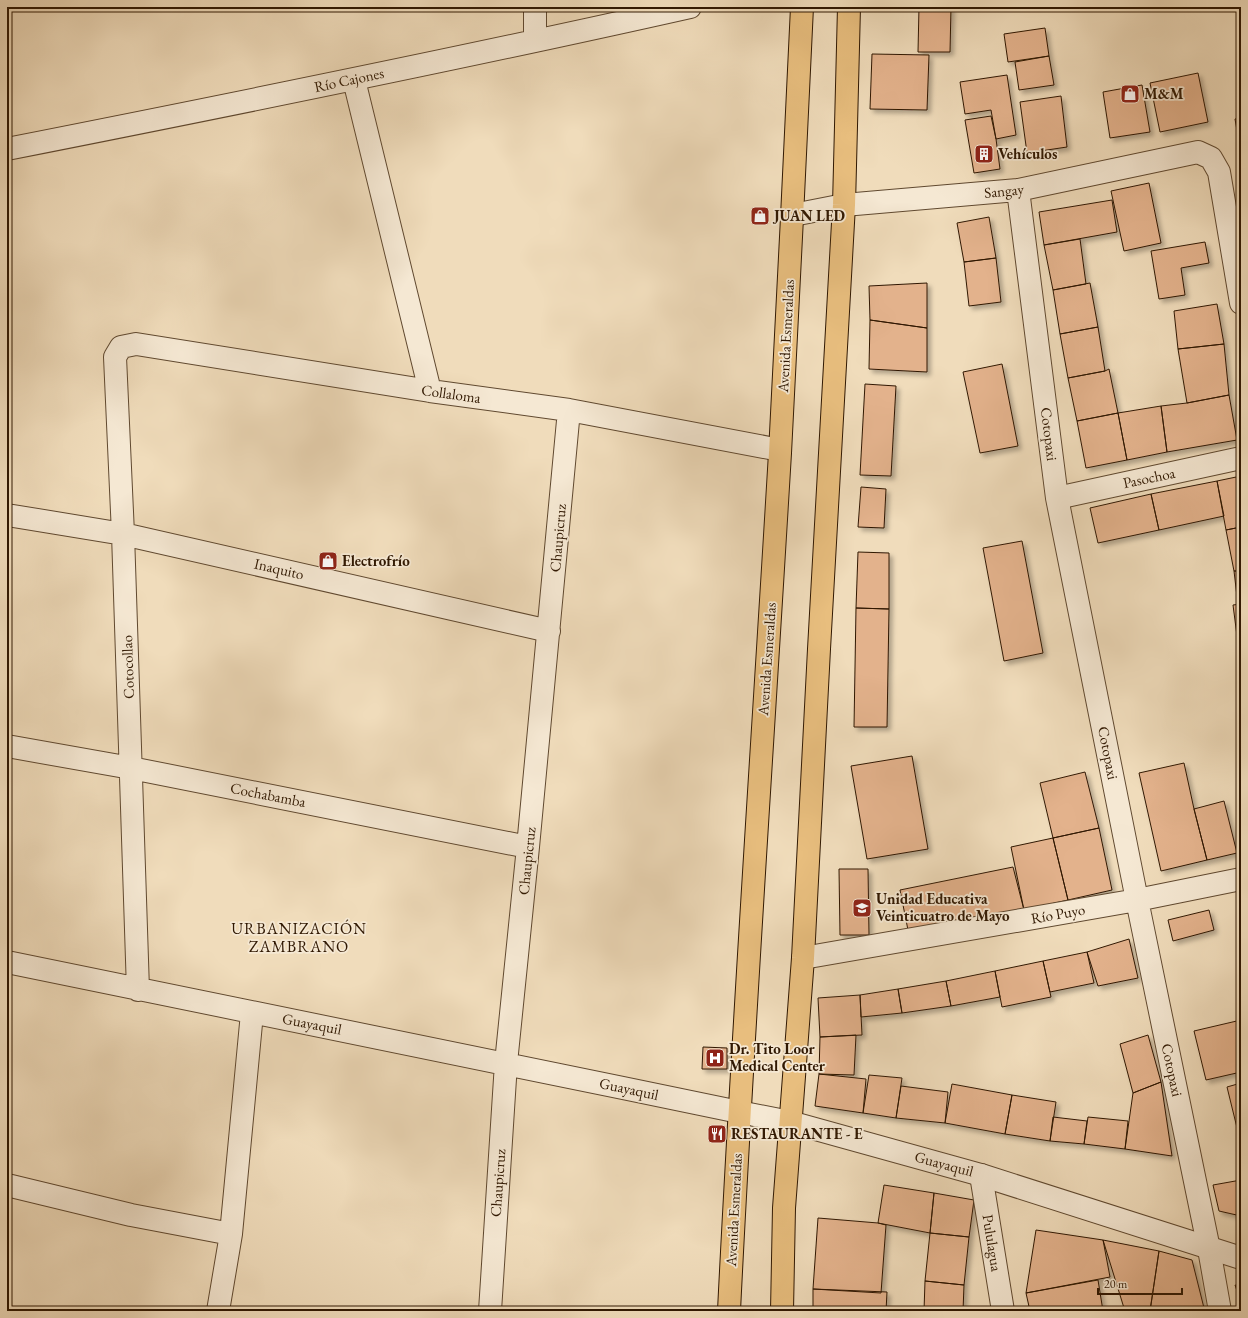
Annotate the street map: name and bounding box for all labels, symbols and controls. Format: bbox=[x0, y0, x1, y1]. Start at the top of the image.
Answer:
street label: Río Cajones bbox=[312, 63, 386, 96]
shop icon: M&M bbox=[1119, 83, 1141, 105]
place label: M&M bbox=[1144, 84, 1184, 103]
building icon: Vehículos bbox=[973, 143, 995, 165]
place label: Vehículos bbox=[998, 144, 1057, 163]
street label: Sangay bbox=[983, 179, 1025, 202]
shop icon: JUAN LED bbox=[749, 205, 771, 227]
place label: JUAN LED bbox=[772, 206, 846, 225]
street label: Avenida Esmeraldas bbox=[773, 279, 798, 394]
street label: Collaloma bbox=[420, 380, 482, 407]
street label: Cotopaxi bbox=[1037, 406, 1062, 462]
street label: Pasochoa bbox=[1121, 463, 1177, 492]
street label: Chaupicruz bbox=[545, 503, 570, 573]
shop icon: Electrofrío bbox=[317, 550, 339, 572]
place label: Electrofrío bbox=[342, 551, 410, 570]
street label: Inaquito bbox=[252, 554, 306, 583]
street label: Avenida Esmeraldas bbox=[753, 602, 780, 717]
street label: Cotocollao bbox=[117, 635, 138, 699]
street label: Cotopaxi bbox=[1094, 725, 1123, 781]
street label: Cochabamba bbox=[229, 778, 307, 811]
street label: Chaupicruz bbox=[513, 826, 540, 896]
place label: Unidad Educativa Veinticuatro de Mayo bbox=[876, 889, 1010, 925]
school or university icon: Unidad Educativa Veinticuatro de Mayo bbox=[851, 897, 873, 919]
street label: Río Puyo bbox=[1029, 899, 1086, 928]
district label: URBANIZACIÓN ZAMBRANO bbox=[231, 918, 367, 957]
street label: Guayaquil bbox=[281, 1008, 344, 1039]
place label: Dr. Tito Loor Medical Center bbox=[729, 1039, 826, 1075]
street label: Cotopaxi bbox=[1158, 1042, 1187, 1099]
hospital icon: Dr. Tito Loor Medical Center bbox=[704, 1047, 726, 1069]
street label: Guayaquil bbox=[598, 1073, 661, 1104]
restaurant icon: RESTAURANTE - E bbox=[706, 1123, 728, 1145]
place label: RESTAURANTE - E bbox=[731, 1124, 863, 1143]
street label: Guayaquil bbox=[913, 1147, 976, 1181]
street label: Chaupicruz bbox=[486, 1148, 509, 1218]
street label: Avenida Esmeraldas bbox=[721, 1153, 746, 1268]
street label: Pululagua bbox=[979, 1213, 1006, 1273]
scale bar bbox=[1098, 1270, 1182, 1296]
text: 20 m bbox=[1104, 1276, 1128, 1292]

